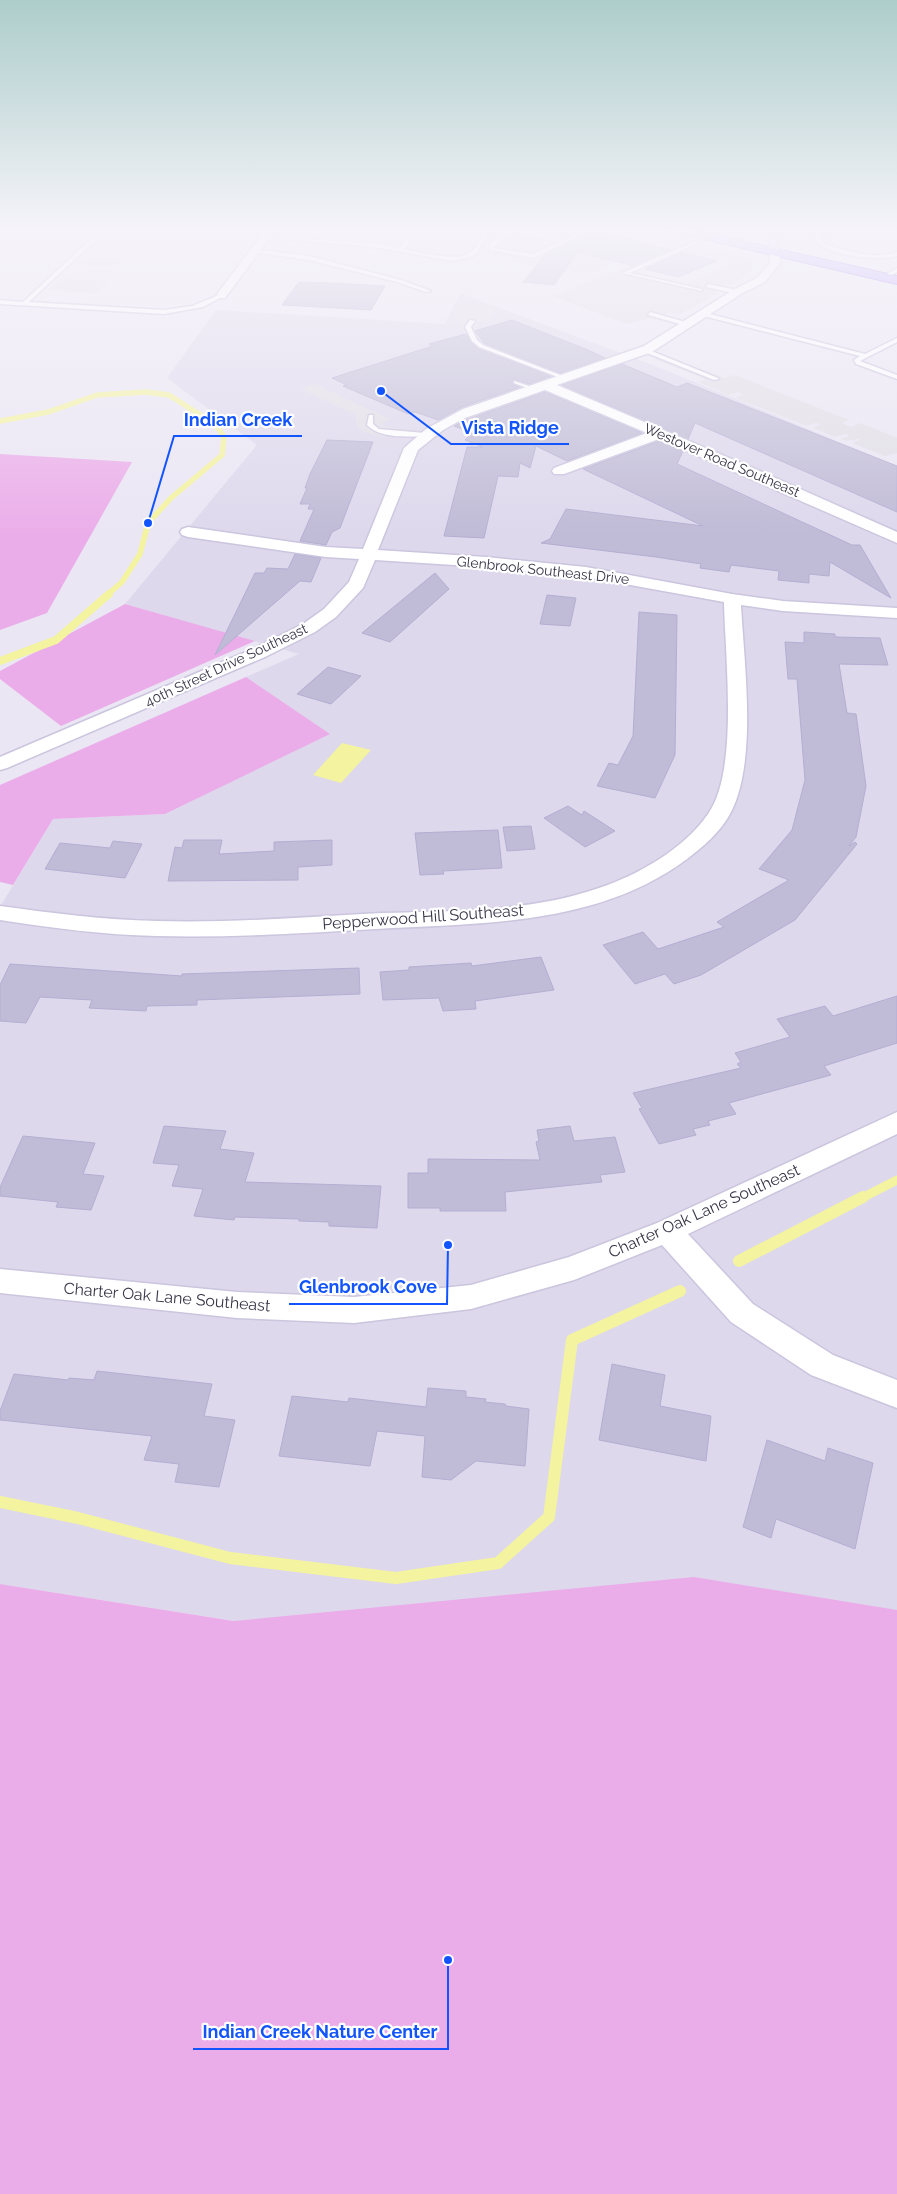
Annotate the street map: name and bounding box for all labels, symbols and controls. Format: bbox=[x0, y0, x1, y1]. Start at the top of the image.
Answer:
callout: Indian Creek bbox=[174, 403, 302, 436]
text: Indian Creek bbox=[184, 409, 293, 430]
callout: Vista Ridge bbox=[451, 411, 569, 444]
text: Vista Ridge bbox=[461, 417, 559, 438]
street label: Westover Road Southeast bbox=[642, 420, 802, 500]
street label: Glenbrook Southeast Drive bbox=[456, 553, 630, 587]
street label: 40th Street Drive Southeast bbox=[142, 620, 310, 710]
street label: Pepperwood Hill Southeast bbox=[322, 900, 525, 934]
street label: Charter Oak Lane Southeast bbox=[605, 1160, 803, 1262]
callout: Glenbrook Cove bbox=[289, 1271, 447, 1304]
text: Glenbrook Cove bbox=[299, 1276, 437, 1297]
street label: Charter Oak Lane Southeast bbox=[63, 1279, 272, 1316]
callout: Indian Creek Nature Center bbox=[193, 2016, 448, 2049]
text: Indian Creek Nature Center bbox=[202, 2021, 438, 2042]

